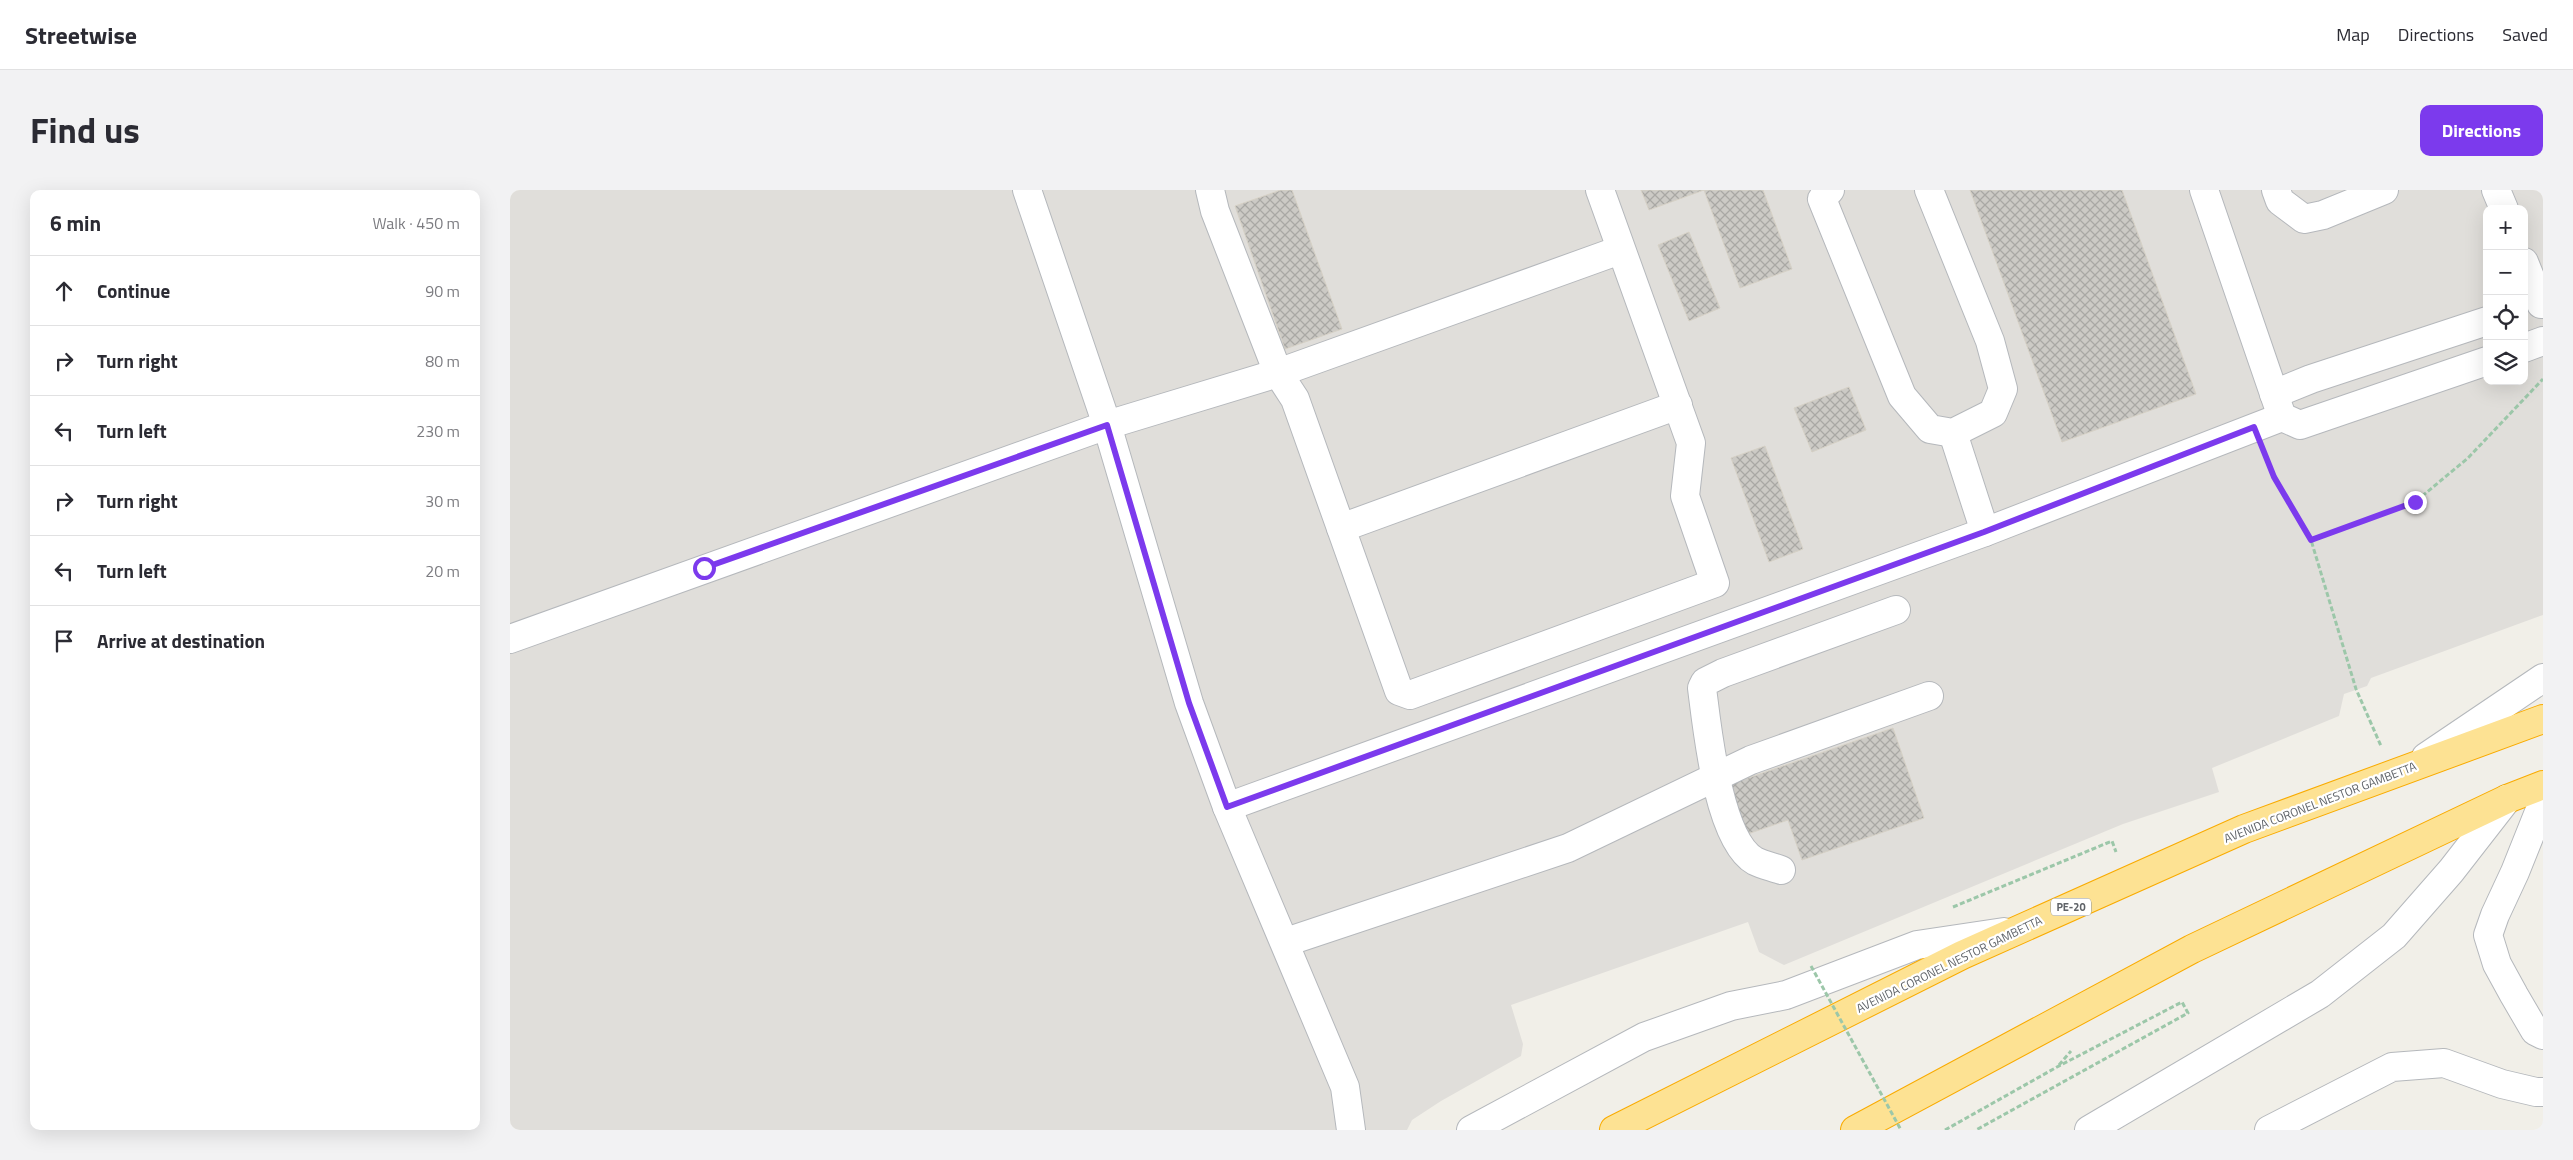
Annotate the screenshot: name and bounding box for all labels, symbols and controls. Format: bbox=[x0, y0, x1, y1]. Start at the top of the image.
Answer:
text: Streetwise bbox=[25, 17, 137, 53]
text: Map bbox=[2336, 21, 2370, 48]
text: Directions bbox=[2398, 21, 2474, 48]
text: Saved bbox=[2502, 21, 2548, 48]
text: Find us bbox=[30, 103, 140, 157]
button: Directions bbox=[2420, 105, 2543, 156]
map controls bbox=[2483, 205, 2528, 385]
button: + bbox=[2483, 205, 2528, 250]
text: 6 min bbox=[50, 207, 101, 239]
text: Walk · 450 m bbox=[372, 211, 460, 235]
button: − bbox=[2483, 250, 2528, 295]
text: Continue bbox=[97, 276, 170, 305]
icon: ahead bbox=[50, 277, 78, 305]
text: 90 m bbox=[425, 279, 460, 303]
button: locate bbox=[2483, 295, 2528, 340]
button: layers bbox=[2483, 340, 2528, 385]
text: Turn right bbox=[97, 346, 178, 375]
icon: right bbox=[50, 347, 78, 375]
text: 80 m bbox=[425, 349, 460, 373]
text: Turn left bbox=[97, 416, 167, 445]
icon: left bbox=[50, 417, 78, 445]
text: 230 m bbox=[416, 419, 460, 443]
text: Turn right bbox=[97, 486, 178, 515]
icon: right bbox=[50, 487, 78, 515]
text: 30 m bbox=[425, 489, 460, 513]
route end bbox=[2404, 491, 2427, 514]
text: Turn left bbox=[97, 556, 167, 585]
icon: left bbox=[50, 557, 78, 585]
route start bbox=[693, 557, 716, 580]
text: 20 m bbox=[425, 559, 460, 583]
text: Arrive at destination bbox=[97, 626, 265, 655]
icon: arrive bbox=[50, 627, 78, 655]
street label: AVENIDA CORONEL NESTOR GAMBETTA bbox=[2221, 756, 2419, 848]
road number: PE-20 bbox=[2051, 899, 2091, 916]
street label: AVENIDA CORONEL NESTOR GAMBETTA bbox=[1853, 911, 2045, 1017]

